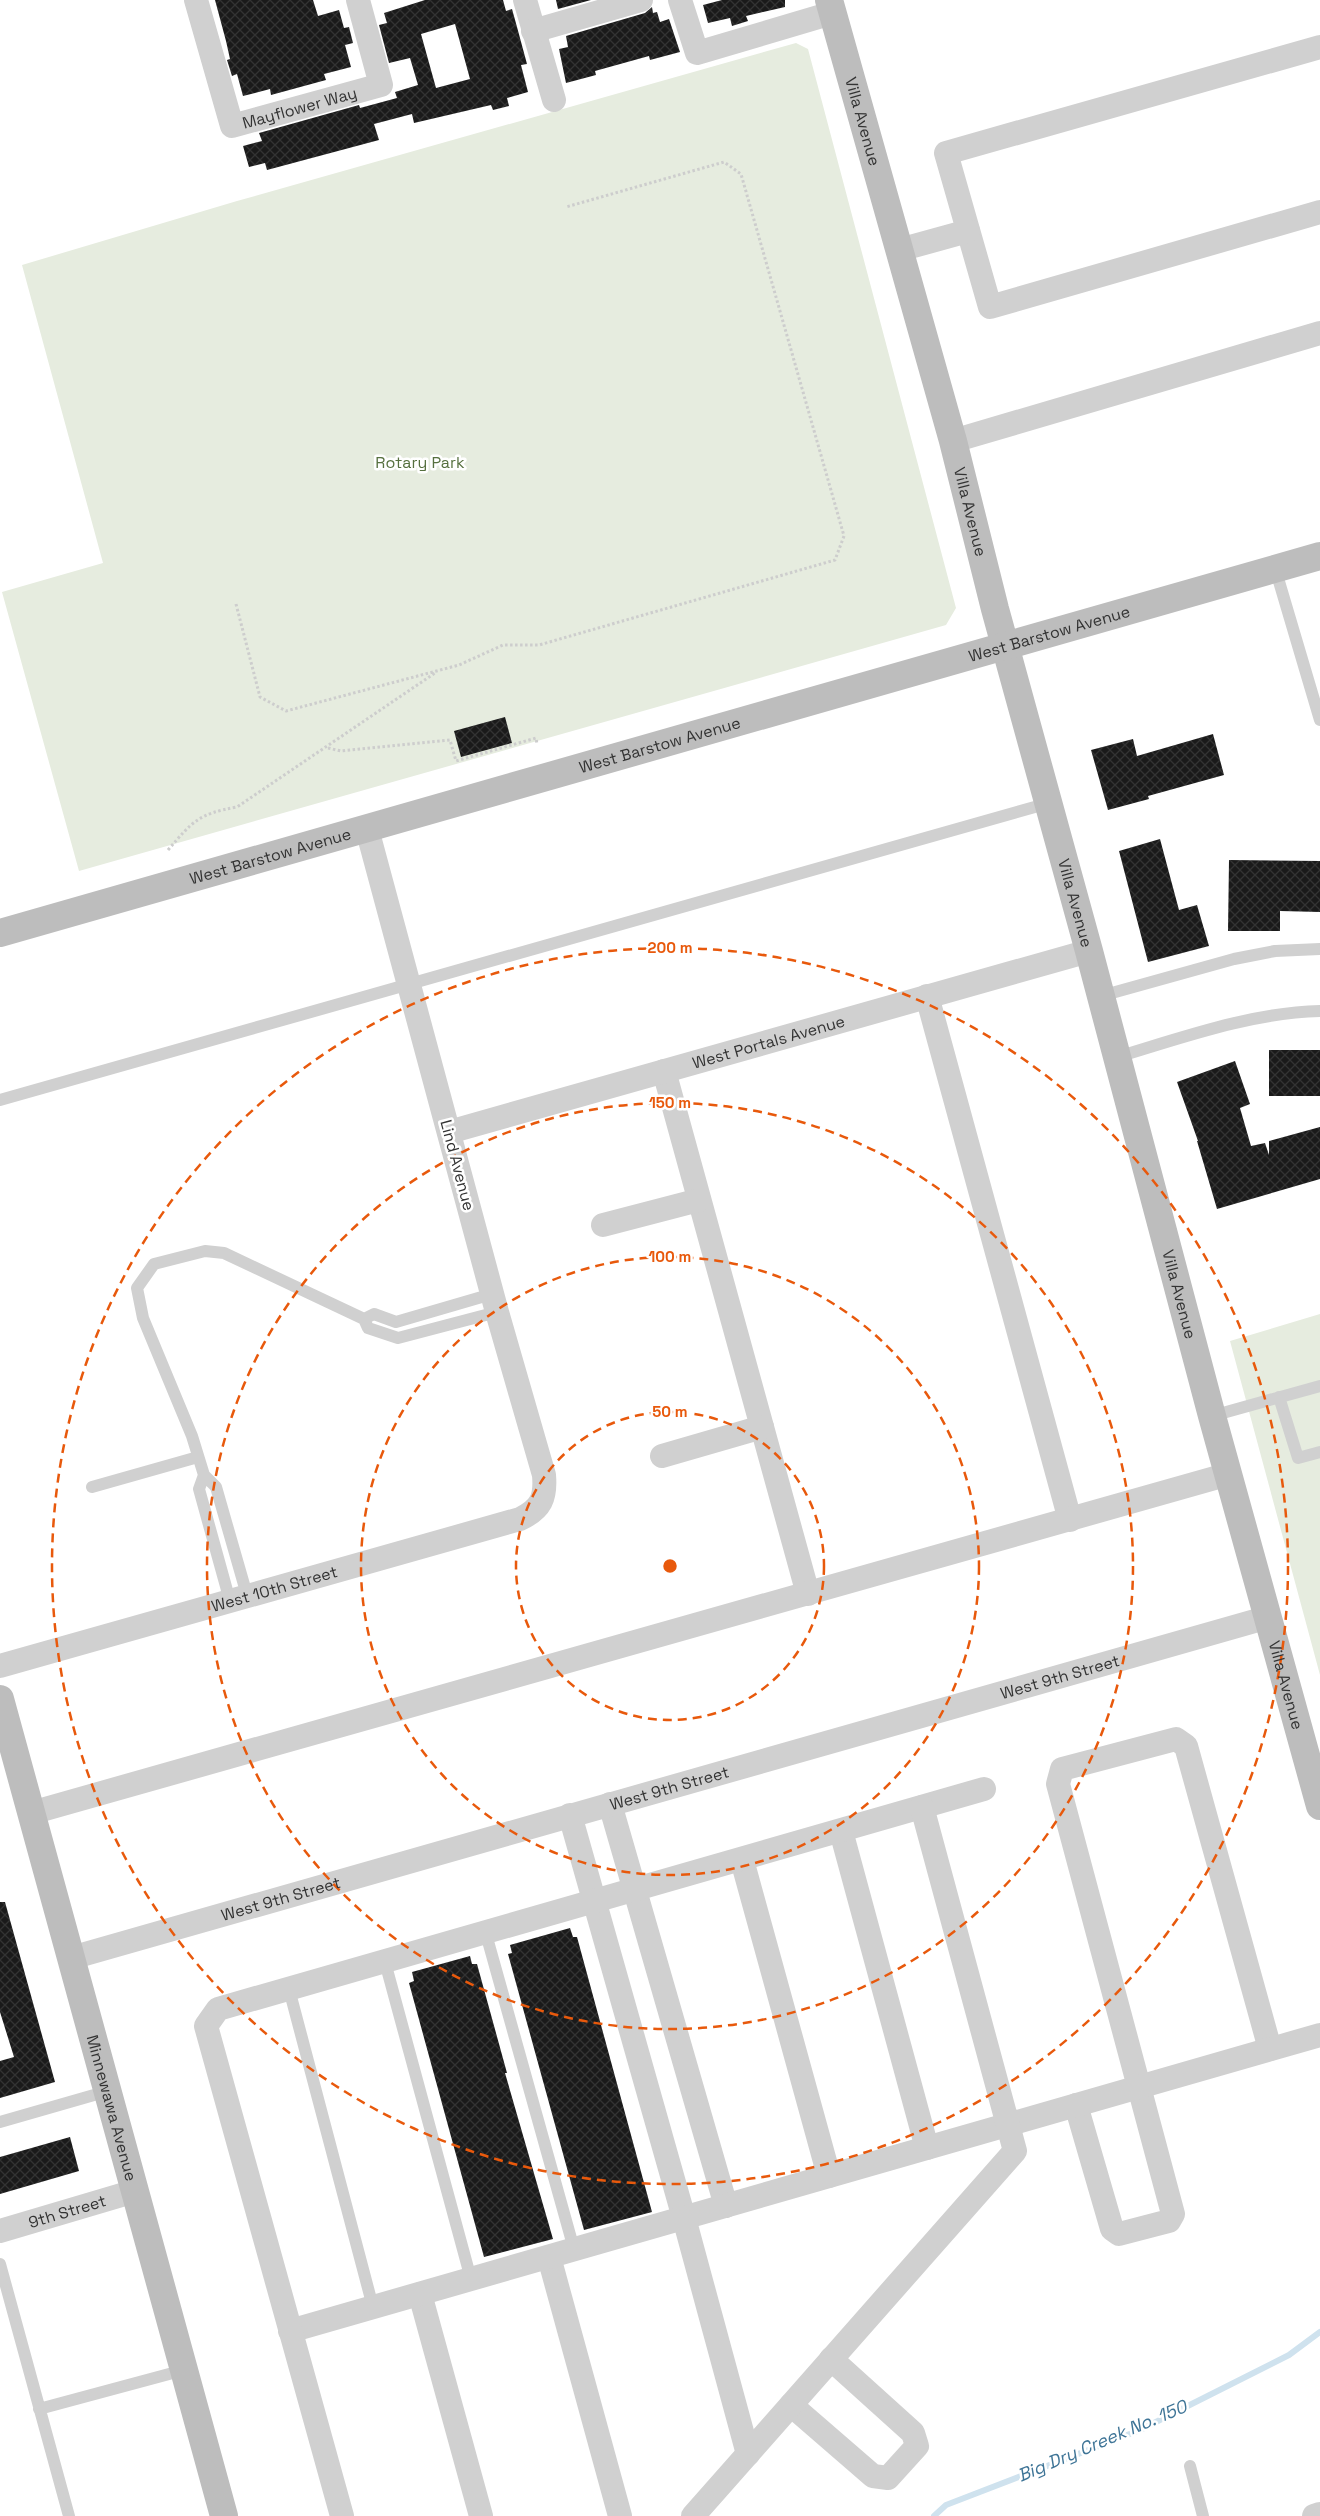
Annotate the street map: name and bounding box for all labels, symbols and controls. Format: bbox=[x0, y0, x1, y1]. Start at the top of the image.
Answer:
street label: Villa Avenue bbox=[840, 75, 885, 168]
street label: Mayflower Way bbox=[240, 82, 359, 134]
park label: Rotary Park bbox=[375, 452, 465, 473]
street label: Villa Avenue bbox=[949, 465, 991, 559]
street label: West Barstow Avenue bbox=[966, 601, 1132, 667]
street label: West Barstow Avenue bbox=[577, 712, 743, 778]
street label: West Barstow Avenue bbox=[187, 823, 354, 889]
street label: Villa Avenue bbox=[1053, 856, 1098, 950]
text: 200 m bbox=[648, 938, 692, 957]
street label: West Portals Avenue bbox=[690, 1011, 847, 1074]
text: 150 m bbox=[649, 1093, 691, 1112]
street label: Lind Avenue bbox=[435, 1117, 480, 1213]
text: 100 m bbox=[649, 1247, 691, 1266]
street label: Villa Avenue bbox=[1157, 1248, 1201, 1341]
text: 50 m bbox=[652, 1402, 688, 1421]
centre of rings bbox=[661, 1557, 679, 1575]
street label: West 10th Street bbox=[209, 1561, 340, 1617]
street label: Villa Avenue bbox=[1264, 1638, 1308, 1732]
street label: West 9th Street bbox=[998, 1650, 1122, 1704]
street label: West 9th Street bbox=[607, 1761, 731, 1815]
street label: West 9th Street bbox=[219, 1872, 343, 1926]
street label: Minnewawa Avenue bbox=[82, 2033, 142, 2184]
street label: 9th Street bbox=[26, 2190, 109, 2233]
water label: Big Dry Creek No. 150 bbox=[1014, 2393, 1192, 2487]

